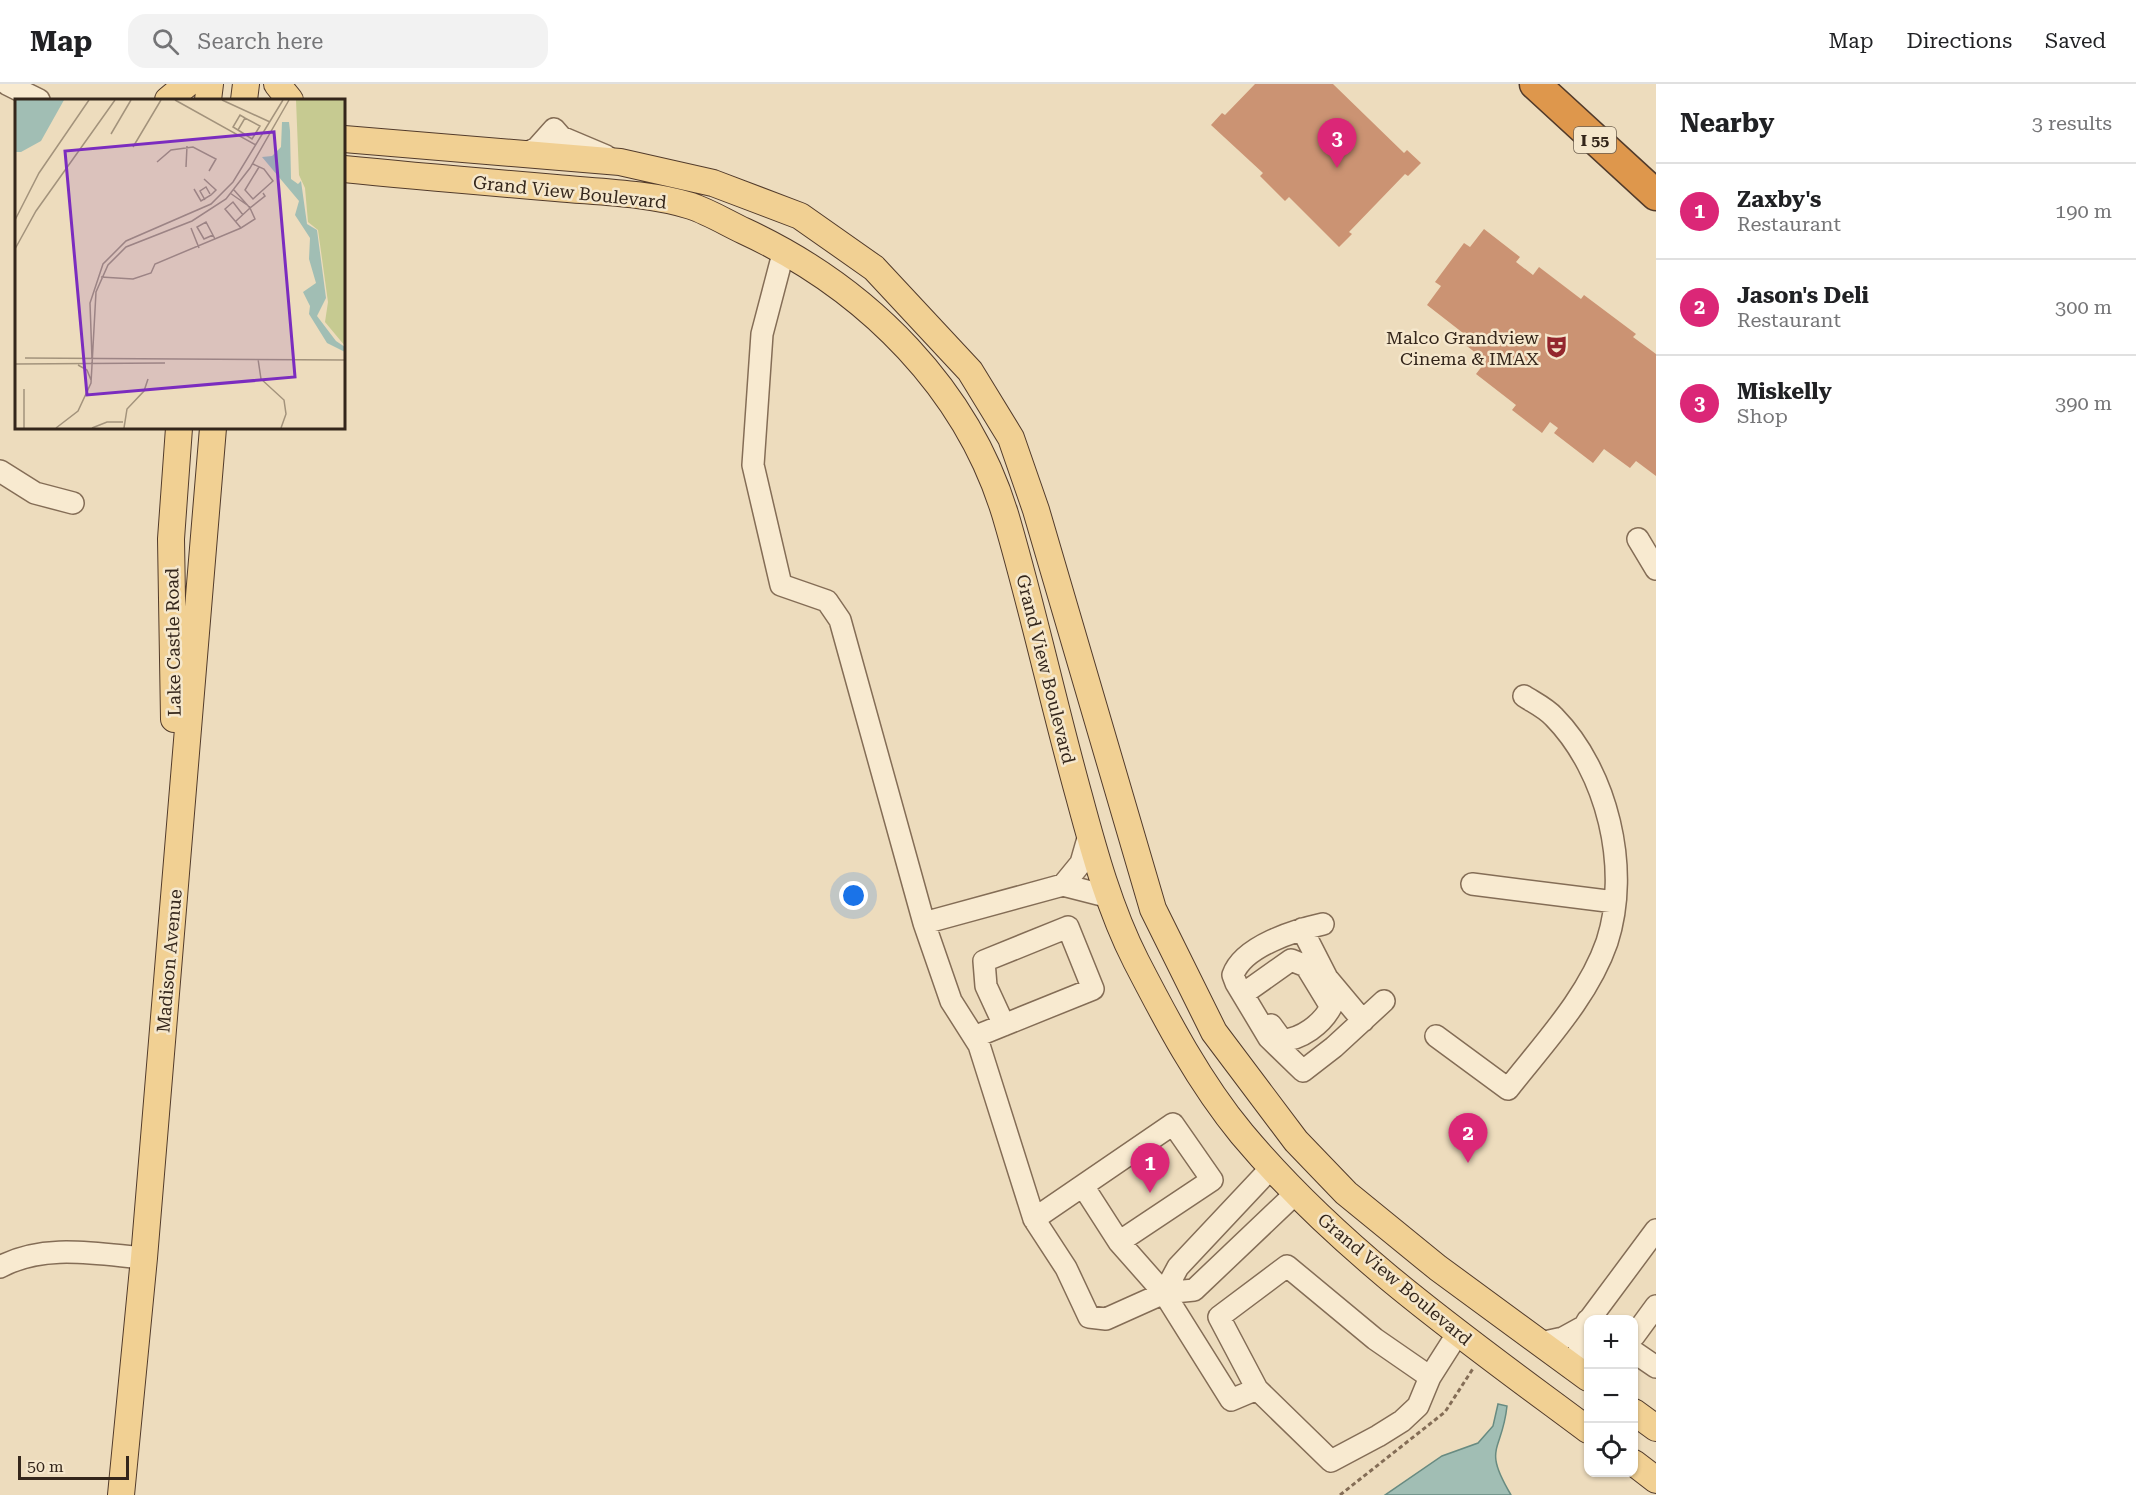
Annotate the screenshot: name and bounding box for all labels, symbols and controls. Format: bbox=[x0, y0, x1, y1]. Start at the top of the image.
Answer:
search box bbox=[128, 14, 548, 68]
text: Map bbox=[30, 25, 92, 58]
icon: search bbox=[149, 25, 182, 58]
text: Search here bbox=[197, 29, 323, 54]
text: Map bbox=[1829, 29, 1873, 53]
text: Directions bbox=[1906, 29, 2012, 53]
text: Saved bbox=[2045, 29, 2106, 53]
inset map bbox=[15, 99, 345, 429]
text: Nearby bbox=[1680, 108, 1774, 138]
text: 3 results bbox=[2032, 111, 2112, 135]
pin: 3 bbox=[1318, 118, 1356, 168]
road number: I 55 bbox=[1574, 127, 1616, 153]
street label: Grand View Boulevard bbox=[472, 171, 668, 213]
text: Zaxby's bbox=[1737, 187, 1821, 212]
text: 1 bbox=[1694, 199, 1705, 223]
text: 190 m bbox=[2055, 199, 2112, 223]
text: Restaurant bbox=[1737, 212, 1841, 236]
text: Jason's Deli bbox=[1737, 283, 1869, 308]
text: 2 bbox=[1694, 295, 1705, 319]
text: 300 m bbox=[2055, 295, 2112, 319]
text: Restaurant bbox=[1737, 308, 1841, 332]
place label: Malco Grandview Cinema & IMAX bbox=[1386, 327, 1539, 369]
theatre icon: Malco Grandview Cinema & IMAX bbox=[1544, 334, 1570, 360]
text: Miskelly bbox=[1737, 379, 1832, 404]
text: 3 bbox=[1694, 391, 1705, 415]
text: 390 m bbox=[2055, 391, 2112, 415]
text: Shop bbox=[1737, 404, 1788, 428]
street label: Lake Castle Road bbox=[161, 567, 185, 716]
street label: Grand View Boulevard bbox=[1012, 572, 1080, 766]
your location bbox=[839, 881, 868, 910]
street label: Madison Avenue bbox=[152, 888, 186, 1034]
pin: 2 bbox=[1448, 1114, 1488, 1163]
pin: 1 bbox=[1130, 1144, 1170, 1193]
street label: Grand View Boulevard bbox=[1314, 1208, 1477, 1350]
map controls bbox=[1584, 1315, 1638, 1477]
button: + bbox=[1584, 1315, 1638, 1369]
button: − bbox=[1584, 1369, 1638, 1423]
button: locate bbox=[1584, 1423, 1638, 1477]
scale bar bbox=[18, 1453, 129, 1480]
text: 50 m bbox=[27, 1457, 64, 1476]

